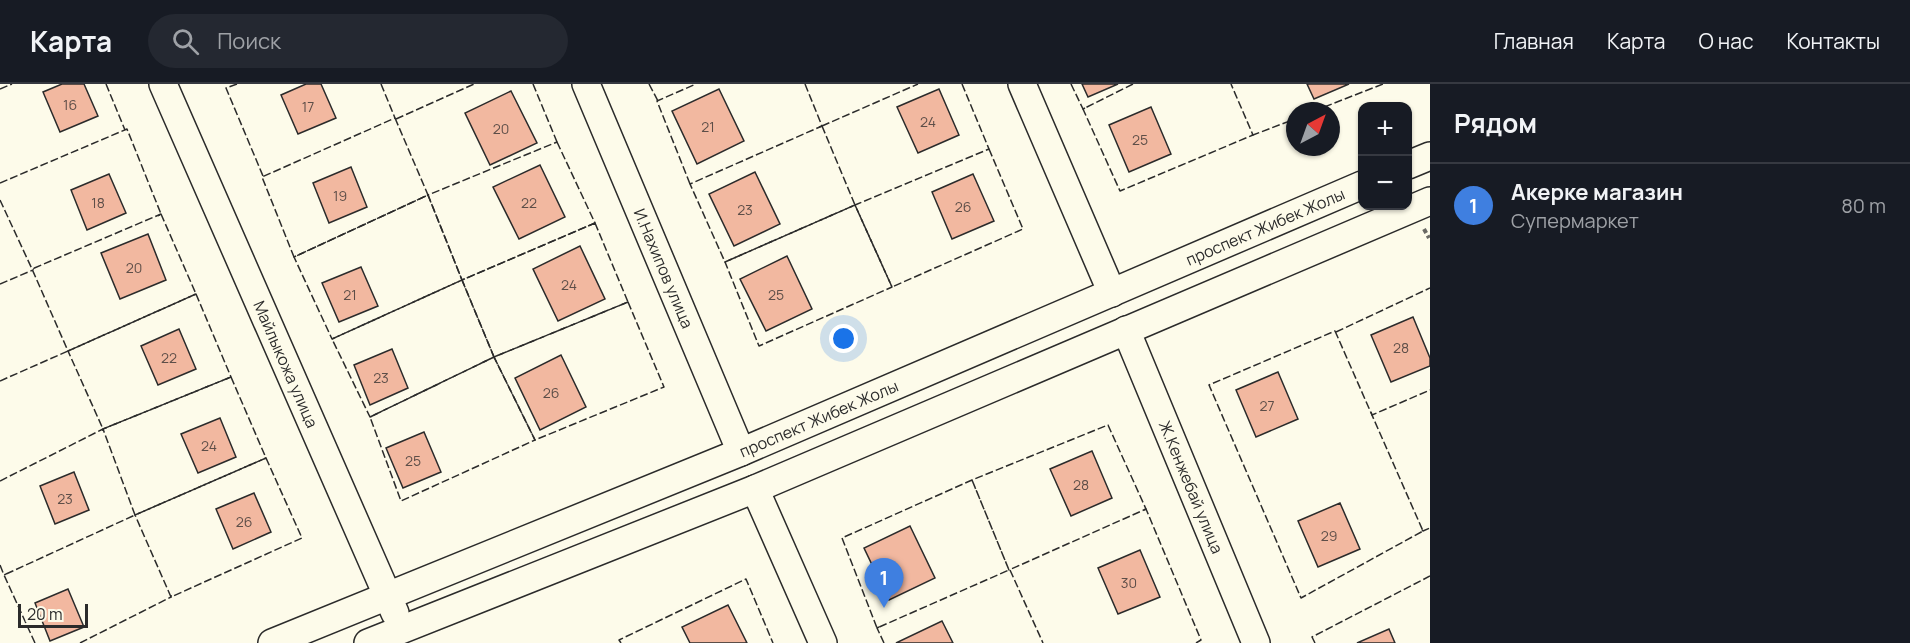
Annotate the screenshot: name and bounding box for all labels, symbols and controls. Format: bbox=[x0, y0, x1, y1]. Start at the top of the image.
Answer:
search box bbox=[148, 14, 568, 68]
text: Карта bbox=[30, 22, 112, 60]
icon: search bbox=[169, 25, 202, 58]
text: Поиск bbox=[217, 26, 281, 56]
text: Главная bbox=[1494, 27, 1574, 55]
text: Карта bbox=[1607, 27, 1665, 55]
text: О нас bbox=[1698, 27, 1754, 55]
text: Контакты bbox=[1787, 27, 1880, 55]
house number: 16 bbox=[63, 95, 77, 114]
house number: 17 bbox=[302, 97, 314, 116]
north arrow bbox=[1286, 102, 1340, 156]
map controls bbox=[1358, 102, 1412, 210]
button: + bbox=[1358, 102, 1412, 156]
text: Рядом bbox=[1454, 105, 1537, 141]
house number: 24 bbox=[920, 112, 936, 131]
house number: 21 bbox=[701, 117, 715, 136]
house number: 20 bbox=[493, 119, 509, 138]
house number: 25 bbox=[1132, 130, 1148, 149]
button: − bbox=[1358, 156, 1412, 210]
text: Акерке магазин bbox=[1511, 177, 1683, 207]
street label: проспект Жибек Жолы bbox=[1182, 183, 1348, 270]
house number: 19 bbox=[333, 186, 347, 205]
text: 1 bbox=[1469, 192, 1478, 219]
text: 80 m bbox=[1841, 192, 1886, 219]
house number: 18 bbox=[91, 193, 105, 212]
house number: 22 bbox=[521, 193, 537, 212]
house number: 26 bbox=[955, 197, 971, 216]
house number: 23 bbox=[737, 200, 753, 219]
street label: И.Нахипов улица bbox=[629, 205, 699, 332]
text: Супермаркет bbox=[1511, 207, 1639, 234]
house number: 20 bbox=[126, 258, 142, 277]
house number: 24 bbox=[561, 275, 577, 294]
house number: 21 bbox=[343, 285, 357, 304]
house number: 25 bbox=[768, 285, 784, 304]
street label: Майлыкожа улица bbox=[248, 297, 323, 431]
your location bbox=[829, 324, 858, 353]
house number: 28 bbox=[1393, 338, 1409, 357]
house number: 22 bbox=[161, 348, 177, 367]
house number: 23 bbox=[373, 368, 389, 387]
street label: проспект Жибек Жолы bbox=[736, 375, 902, 462]
house number: 26 bbox=[543, 383, 559, 402]
house number: 27 bbox=[1259, 396, 1275, 415]
street label: Ж.Кенжебай улица bbox=[1154, 417, 1229, 557]
house number: 24 bbox=[201, 436, 217, 455]
house number: 25 bbox=[405, 451, 421, 470]
house number: 28 bbox=[1073, 475, 1089, 494]
house number: 23 bbox=[57, 489, 73, 508]
house number: 26 bbox=[236, 512, 252, 531]
house number: 29 bbox=[1321, 526, 1337, 545]
pin: 1 bbox=[864, 558, 904, 608]
house number: 30 bbox=[1121, 573, 1137, 592]
scale bar bbox=[18, 601, 88, 628]
text: 20 m bbox=[27, 603, 63, 625]

